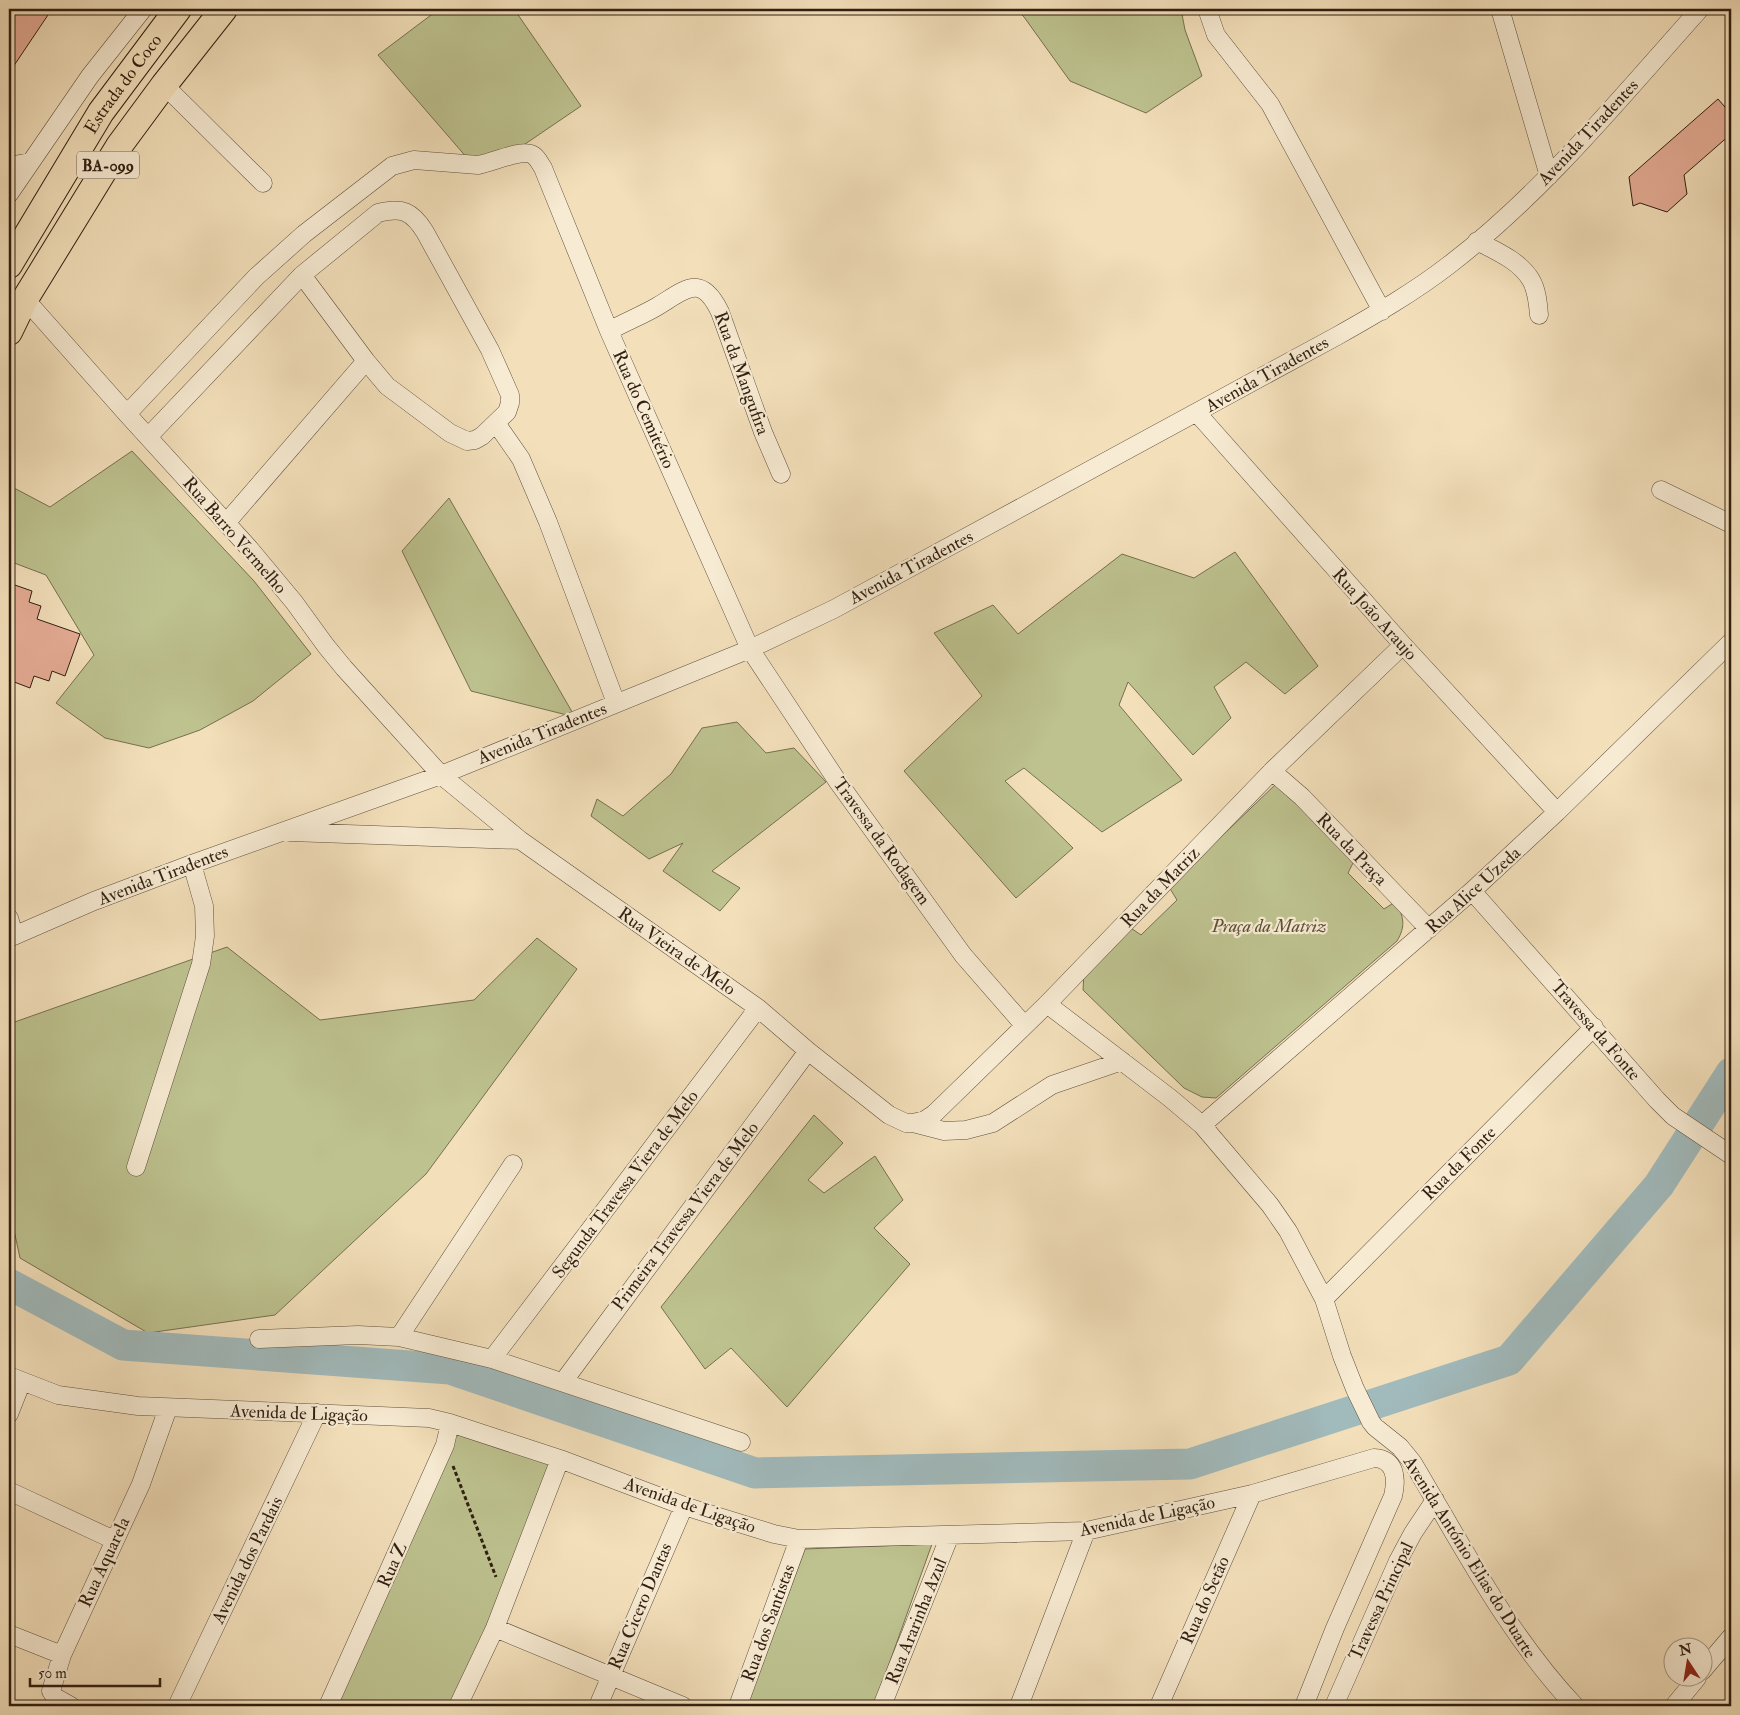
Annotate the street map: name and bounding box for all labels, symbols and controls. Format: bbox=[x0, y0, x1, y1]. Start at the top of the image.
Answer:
street label: Estrada do Coco bbox=[79, 29, 167, 138]
street label: Avenida Tiradentes bbox=[1532, 74, 1644, 191]
road number: BA-099 bbox=[77, 152, 139, 178]
street label: Rua da Mangufira bbox=[709, 308, 775, 439]
street label: Avenida Tiradentes bbox=[1201, 331, 1333, 418]
street label: Rua do Cemitério bbox=[607, 346, 680, 472]
street label: Rua Barro Vermelho bbox=[177, 472, 292, 599]
street label: Avenida Tiradentes bbox=[844, 525, 977, 610]
street label: Rua João Araujo bbox=[1327, 563, 1422, 666]
street label: Avenida Tiradentes bbox=[473, 697, 610, 770]
street label: Travessa da Rodagem bbox=[828, 773, 936, 910]
street label: Rua da Praça bbox=[1311, 808, 1392, 891]
street label: Avenida Tiradentes bbox=[94, 840, 231, 911]
street label: Rua Alice Uzeda bbox=[1421, 841, 1526, 939]
street label: Rua da Matriz bbox=[1116, 842, 1205, 933]
street label: Rua Vieira de Melo bbox=[613, 902, 740, 1001]
park label: Praça da Matriz bbox=[1211, 915, 1326, 938]
street label: Travessa da Fonte bbox=[1546, 975, 1646, 1086]
street label: Segunda Travessa Viera de Melo bbox=[547, 1085, 704, 1283]
street label: Primeira Travessa Viera de Melo bbox=[607, 1117, 764, 1315]
street label: Rua da Fonte bbox=[1418, 1121, 1502, 1205]
street label: Avenida de Ligação bbox=[229, 1400, 369, 1427]
street label: Avenida António Elias do Duarte bbox=[1397, 1451, 1542, 1663]
street label: Avenida de Ligação bbox=[620, 1472, 759, 1539]
street label: Avenida de Ligação bbox=[1076, 1491, 1217, 1542]
street label: Avenida dos Pardais bbox=[206, 1493, 288, 1629]
street label: Rua Aquarela bbox=[74, 1513, 136, 1611]
street label: Travessa Principal bbox=[1344, 1538, 1419, 1664]
street label: Rua Z bbox=[372, 1539, 412, 1591]
street label: Rua Cicero Dantas bbox=[603, 1539, 678, 1673]
street label: Rua do Setão bbox=[1176, 1552, 1235, 1648]
street label: Rua Ararinha Azul bbox=[881, 1554, 952, 1688]
street label: Rua dos Santistas bbox=[737, 1561, 800, 1685]
north arrow bbox=[1662, 1638, 1712, 1688]
text: N bbox=[1677, 1640, 1694, 1660]
scale bar bbox=[30, 1655, 160, 1687]
text: 50 m bbox=[38, 1664, 67, 1683]

